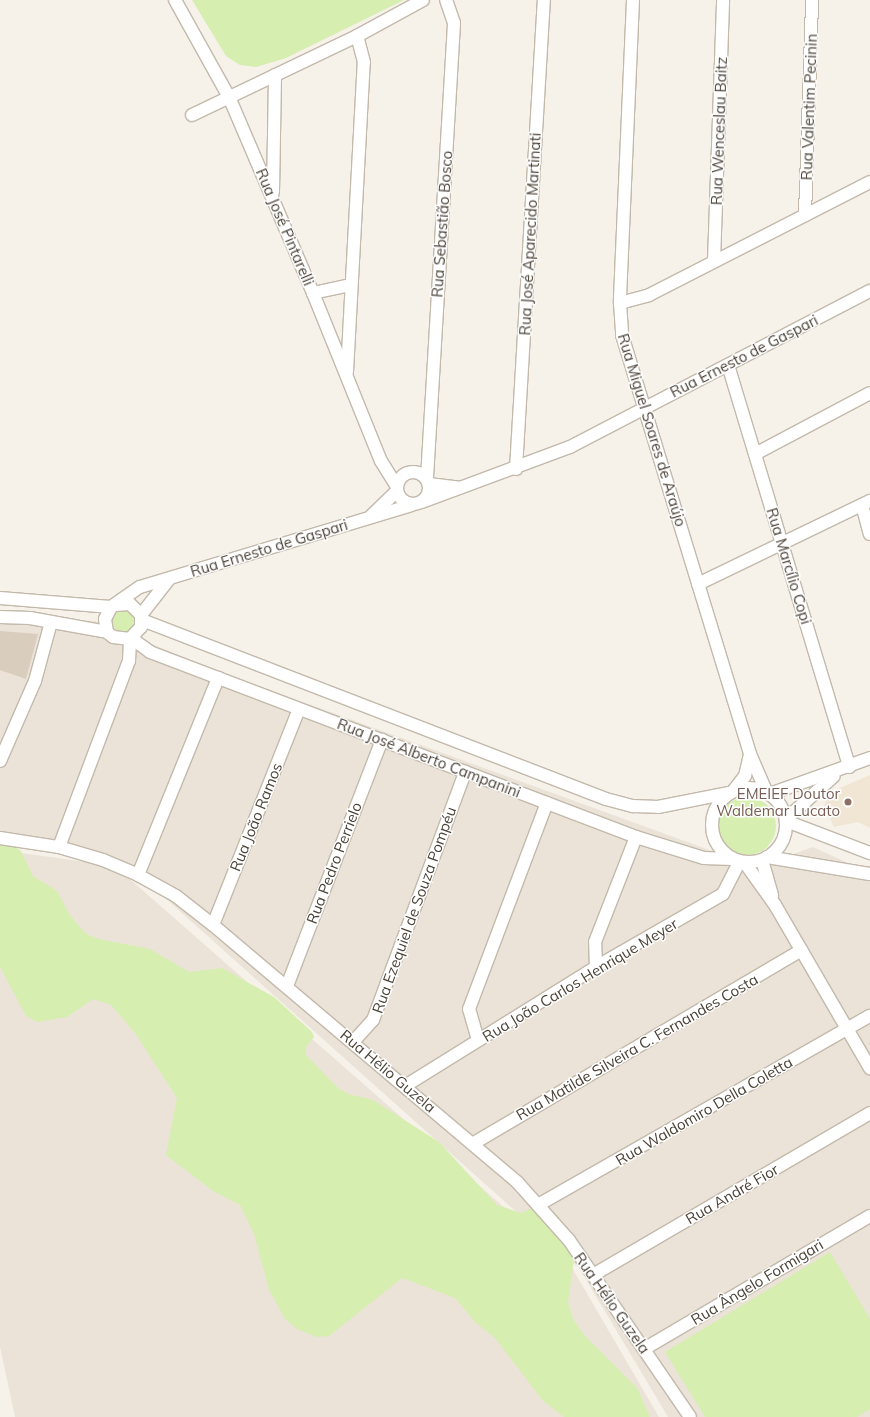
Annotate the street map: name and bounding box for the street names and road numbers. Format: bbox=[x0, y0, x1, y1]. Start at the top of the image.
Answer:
street label: Rua Valentim Pecinin bbox=[797, 33, 821, 181]
street label: Rua Wenceslau Baitz bbox=[707, 56, 731, 206]
street label: Rua José Aparecido Martinati bbox=[516, 132, 544, 336]
street label: Rua Sebastião Bosco bbox=[428, 150, 456, 298]
street label: Rua José Pintarelli bbox=[252, 166, 318, 288]
street label: Rua Ernesto de Gaspari bbox=[667, 311, 821, 401]
street label: Rua Miguel Soares de Araújo bbox=[614, 331, 690, 529]
street label: Rua Marcílio Copi bbox=[763, 506, 815, 626]
street label: Rua Ernesto de Gaspari bbox=[188, 515, 350, 581]
street label: Rua José Alberto Campanini bbox=[335, 715, 523, 801]
street label: Rua João Ramos bbox=[226, 760, 286, 874]
street label: Rua Pedro Perrielo bbox=[303, 800, 365, 926]
street label: Rua Ezequiel de Souza Pompéu bbox=[368, 804, 460, 1016]
street label: Rua João Carlos Henrique Meyer bbox=[479, 914, 681, 1046]
street label: Rua Matilde Silveira C. Fernandes Costa bbox=[513, 970, 761, 1124]
street label: Rua Hélio Guzela bbox=[337, 1026, 439, 1116]
street label: Rua Waldomiro Della Coletta bbox=[612, 1053, 796, 1169]
street label: Rua André Fior bbox=[682, 1160, 782, 1228]
street label: Rua Ângelo Formigari bbox=[688, 1235, 826, 1329]
street label: Rua Hélio Guzela bbox=[570, 1249, 654, 1357]

